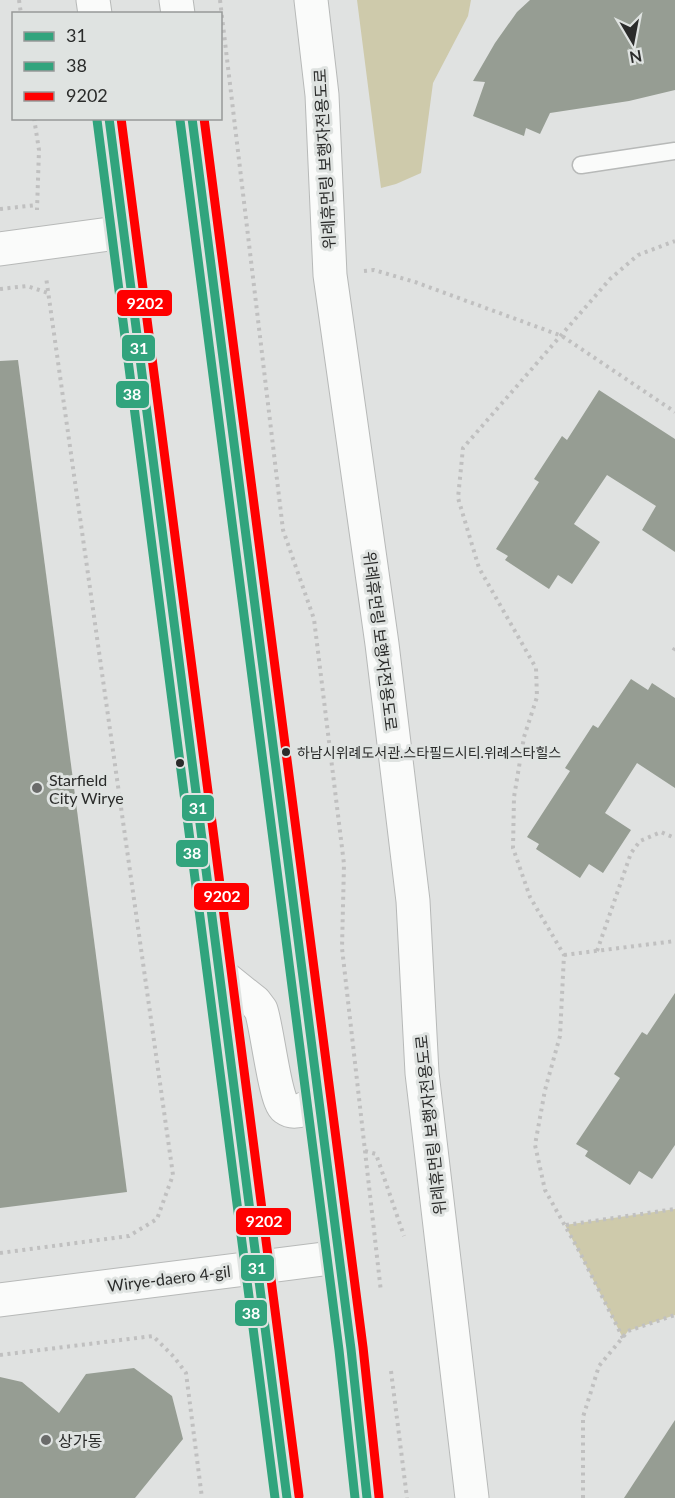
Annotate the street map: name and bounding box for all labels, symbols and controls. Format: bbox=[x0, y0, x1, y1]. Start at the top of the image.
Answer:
legend bbox=[12, 12, 222, 120]
north arrow bbox=[603, 12, 663, 72]
text: 31 bbox=[66, 24, 87, 46]
text: N bbox=[628, 47, 643, 68]
text: 38 bbox=[66, 54, 87, 76]
street label: 위례휴먼링 보행자전용도로 bbox=[310, 68, 338, 250]
text: 9202 bbox=[66, 84, 108, 106]
line badge: 9202 bbox=[116, 289, 173, 317]
text: 9202 bbox=[126, 293, 164, 312]
line badge: 31 bbox=[121, 334, 156, 362]
text: 31 bbox=[130, 338, 148, 357]
line badge: 38 bbox=[115, 380, 150, 409]
text: 38 bbox=[123, 384, 141, 403]
street label: 위례휴먼링 보행자전용도로 bbox=[361, 550, 401, 732]
place label: 하남시위례도서관.스타필드시티.위례스타힐스 bbox=[297, 744, 561, 761]
marker: 하남시위례도서관.스타필드시티.위례스타힐스 bbox=[280, 746, 292, 758]
unlabelled marker bbox=[174, 757, 186, 769]
place label: Starfield City Wirye bbox=[49, 770, 124, 807]
marker: Starfield City Wirye bbox=[30, 781, 44, 795]
line badge: 31 bbox=[181, 794, 215, 822]
text: 31 bbox=[189, 798, 207, 817]
line badge: 38 bbox=[175, 839, 209, 868]
text: 38 bbox=[183, 843, 201, 862]
line badge: 9202 bbox=[193, 882, 250, 911]
text: 9202 bbox=[203, 886, 241, 905]
street label: 위례휴먼링 보행자전용도로 bbox=[411, 1034, 449, 1216]
line badge: 9202 bbox=[235, 1207, 292, 1236]
text: 9202 bbox=[245, 1211, 283, 1230]
line badge: 31 bbox=[240, 1254, 275, 1282]
text: 31 bbox=[248, 1258, 266, 1277]
street label: Wirye-daero 4-gil bbox=[106, 1261, 232, 1295]
line badge: 38 bbox=[234, 1299, 268, 1327]
text: 38 bbox=[242, 1303, 260, 1322]
place label: 상가동 bbox=[58, 1431, 102, 1450]
marker: 상가동 bbox=[39, 1433, 53, 1447]

